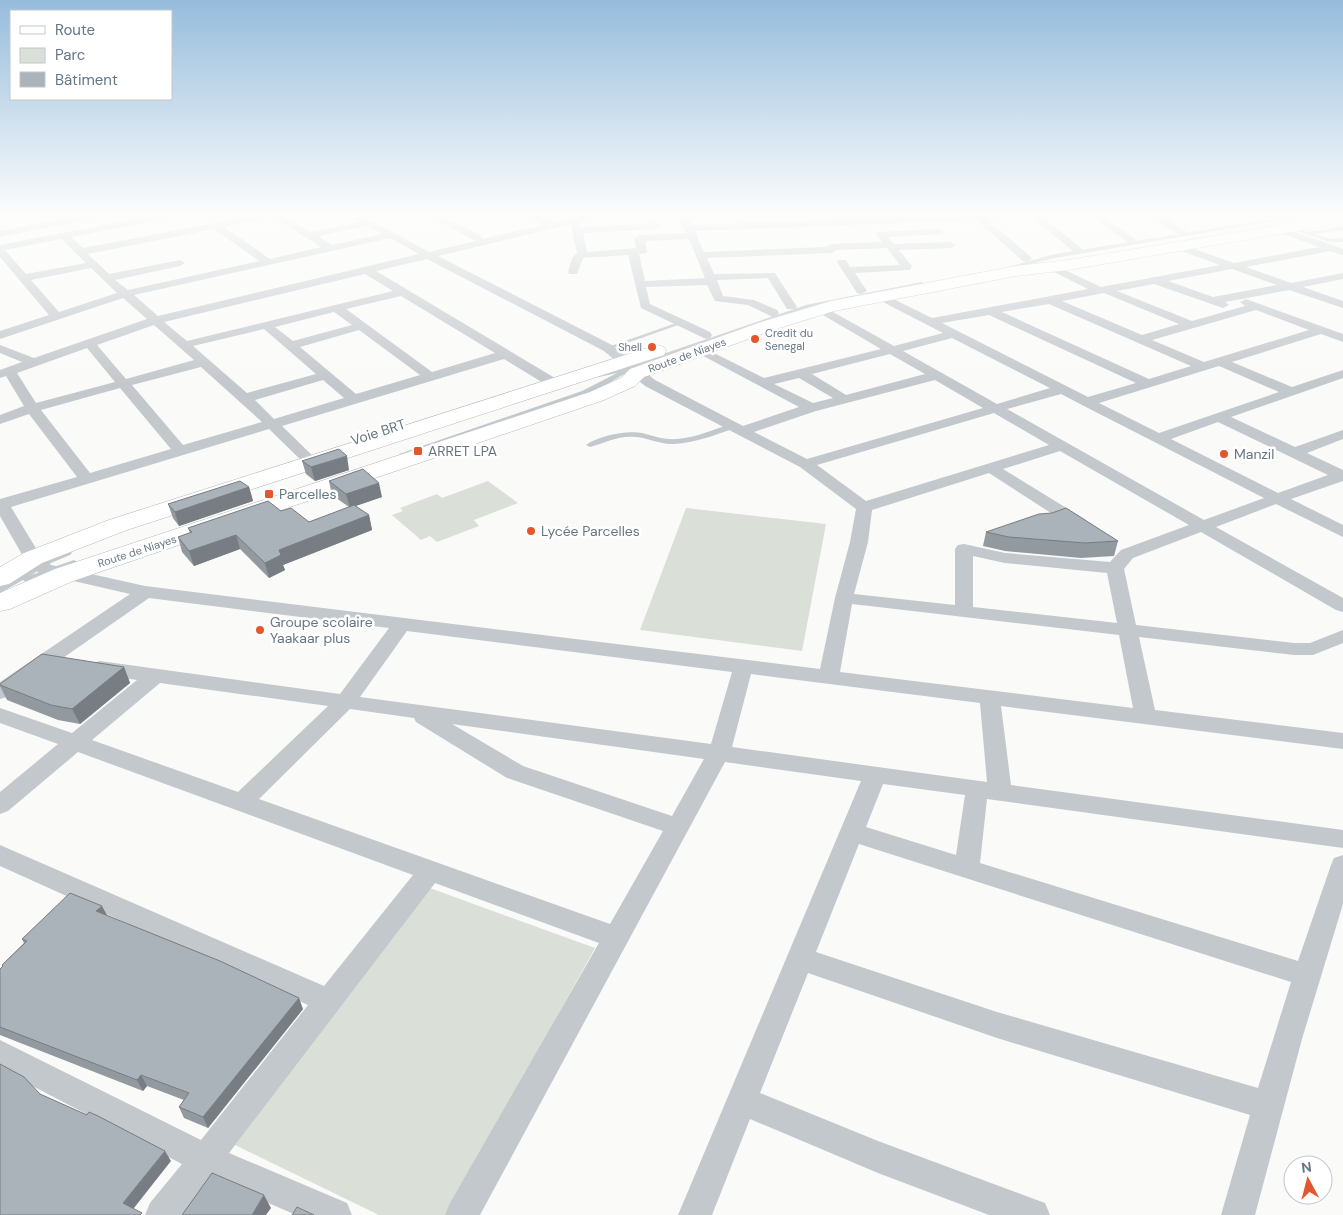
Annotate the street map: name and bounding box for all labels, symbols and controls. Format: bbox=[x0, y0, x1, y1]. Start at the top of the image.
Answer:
legend bbox=[10, 10, 172, 100]
text: Route bbox=[55, 20, 95, 40]
text: Parc bbox=[55, 45, 85, 65]
text: Bâtiment bbox=[55, 70, 118, 90]
place label: Credit du Senegal bbox=[765, 326, 813, 353]
marker: Credit du Senegal bbox=[749, 333, 761, 345]
street label: Route de Niayes bbox=[646, 334, 728, 376]
place label: Shell bbox=[618, 340, 642, 354]
marker: Shell bbox=[646, 341, 658, 353]
street label: Voie BRT bbox=[348, 415, 408, 449]
place label: ARRET LPA bbox=[428, 442, 497, 460]
marker: ARRET LPA bbox=[412, 445, 424, 457]
place label: Manzil bbox=[1234, 445, 1274, 463]
marker: Manzil bbox=[1218, 448, 1230, 460]
place label: Parcelles bbox=[279, 485, 337, 503]
marker: Parcelles bbox=[263, 488, 275, 500]
place label: Lycée Parcelles bbox=[541, 522, 640, 540]
marker: Lycée Parcelles bbox=[525, 525, 537, 537]
street label: Route de Niayes bbox=[96, 532, 178, 570]
place label: Groupe scolaire Yaakaar plus bbox=[270, 613, 373, 647]
marker: Groupe scolaire Yaakaar plus bbox=[254, 624, 266, 636]
north arrow bbox=[1283, 1155, 1333, 1205]
text: N bbox=[1300, 1158, 1313, 1177]

